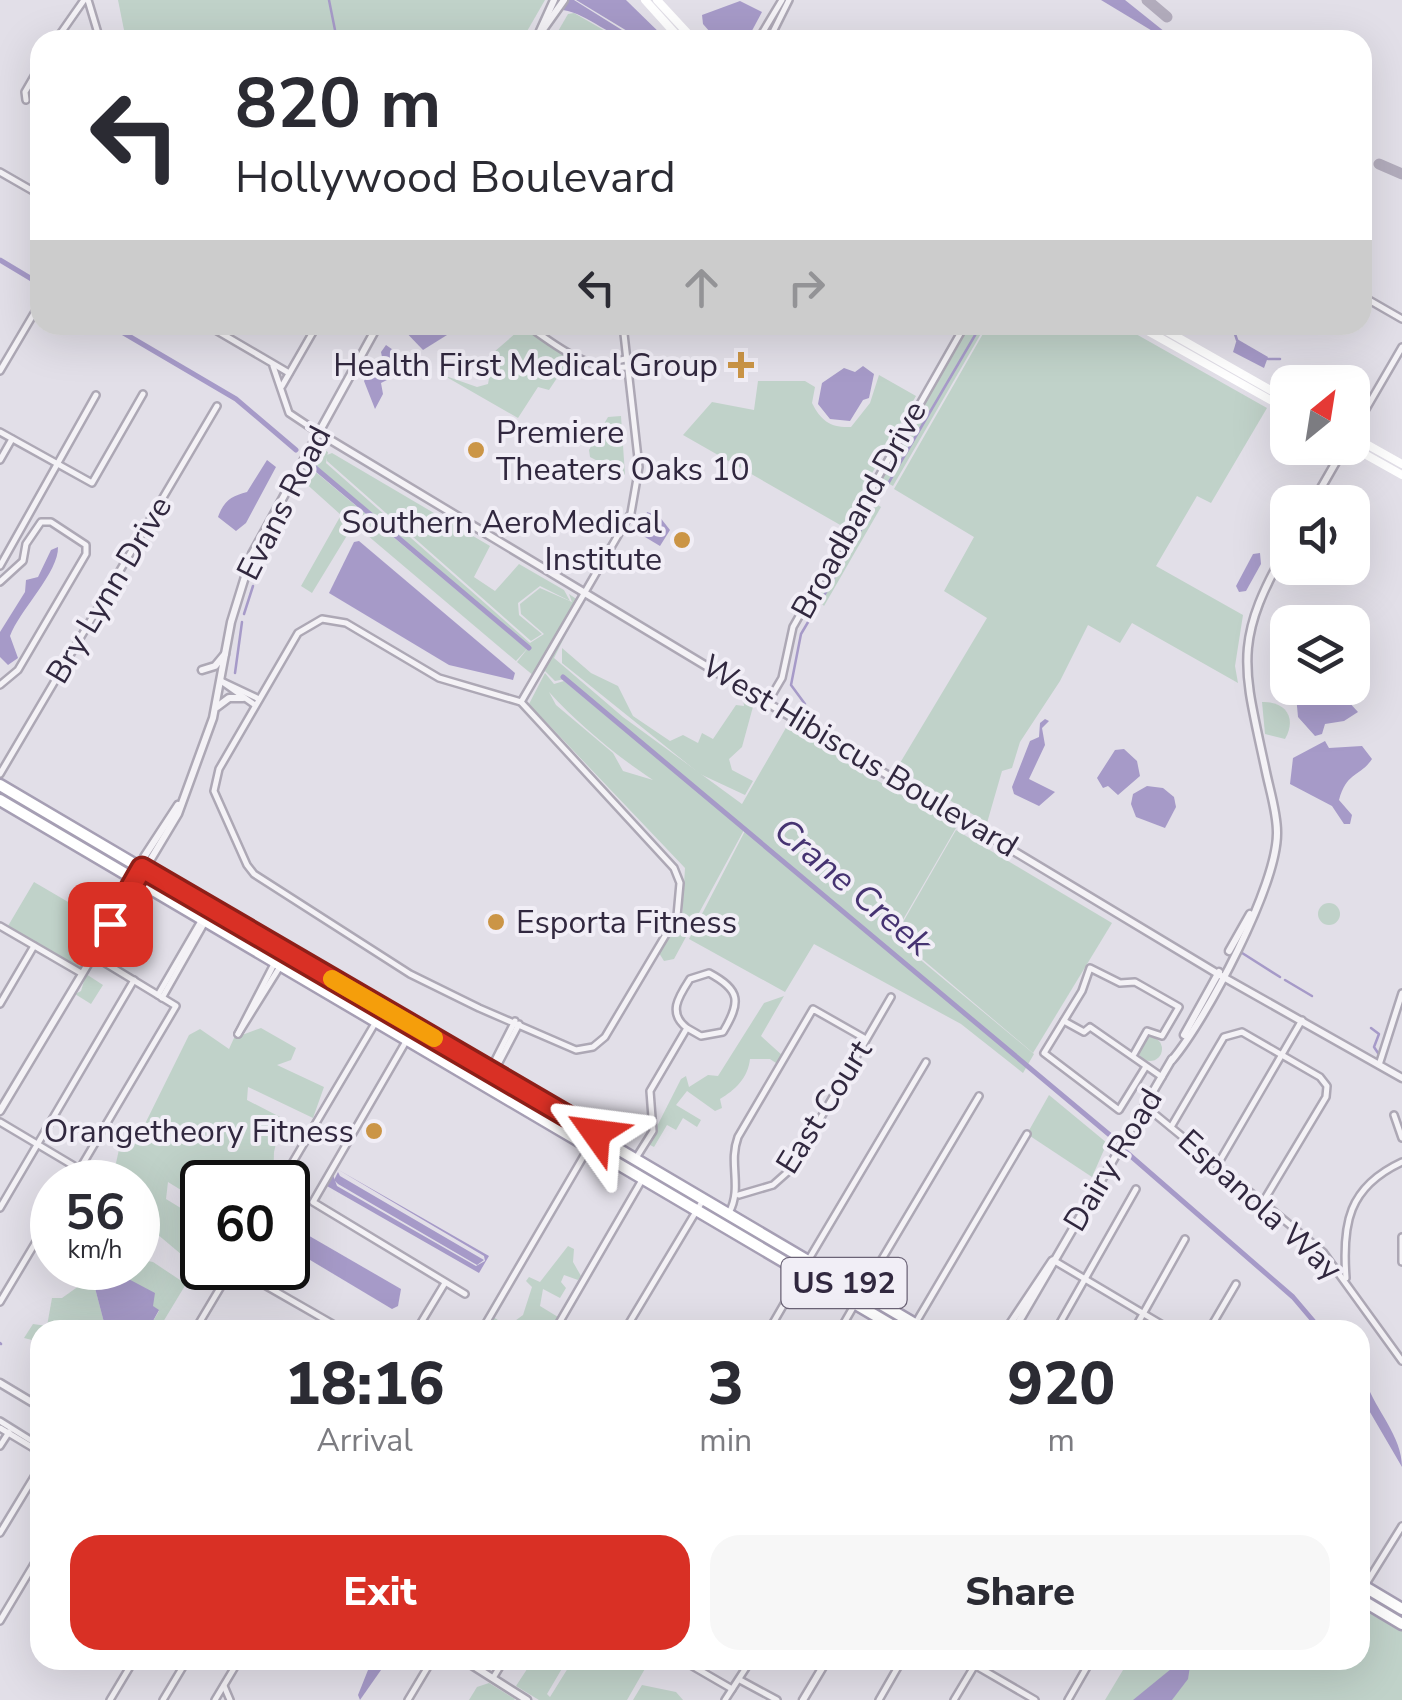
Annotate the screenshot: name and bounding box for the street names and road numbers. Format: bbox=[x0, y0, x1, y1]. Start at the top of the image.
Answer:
street label: Broadband Drive bbox=[781, 393, 937, 627]
street label: Evans Road bbox=[227, 419, 341, 587]
street label: Bry Lynn Drive bbox=[36, 488, 182, 692]
street label: West Hibiscus Boulevard bbox=[694, 645, 1026, 867]
street label: East Court bbox=[766, 1031, 882, 1182]
street label: Dairy Road bbox=[1053, 1080, 1173, 1240]
street label: Espanola Way bbox=[1169, 1120, 1352, 1290]
road number: US 192 bbox=[782, 1258, 906, 1308]

